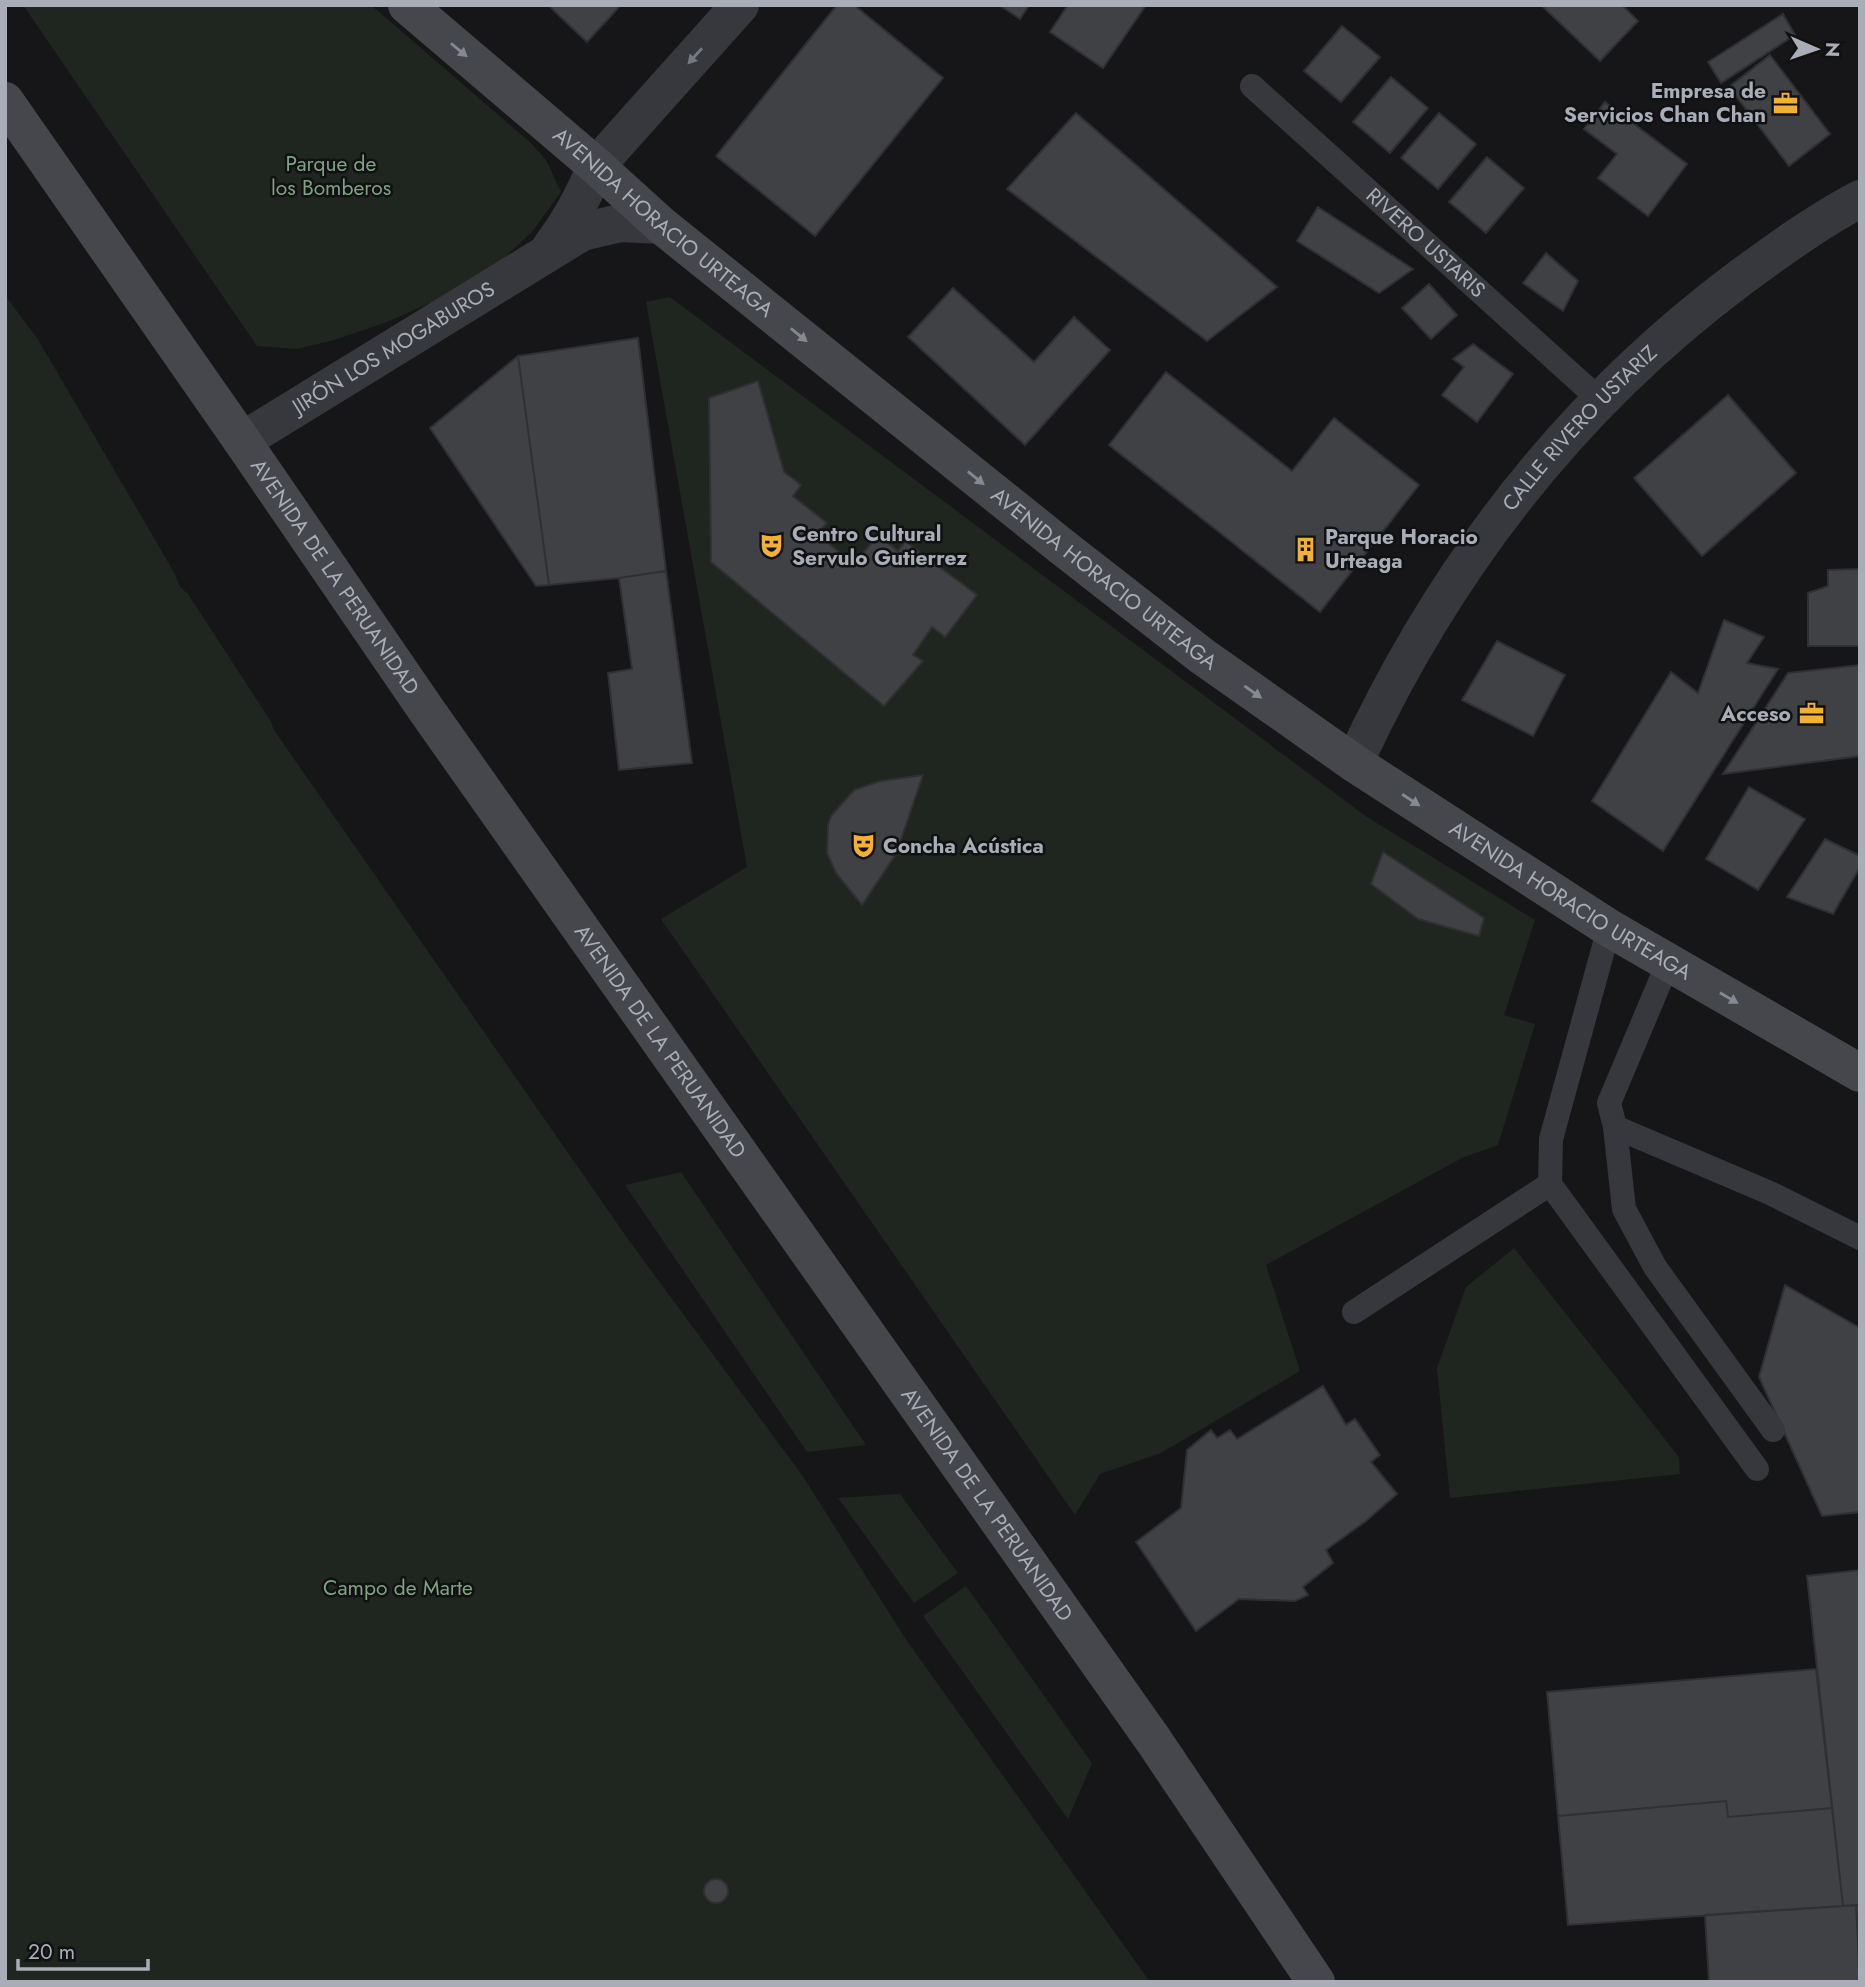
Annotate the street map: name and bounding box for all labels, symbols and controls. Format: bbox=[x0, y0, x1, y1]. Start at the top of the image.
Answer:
north arrow bbox=[1781, 14, 1851, 84]
one-way arrow bbox=[450, 42, 468, 57]
text: N bbox=[1819, 42, 1846, 58]
one-way arrow bbox=[687, 47, 703, 64]
place label: Empresa de Servicios Chan Chan bbox=[1564, 76, 1766, 130]
office icon: Empresa de Servicios Chan Chan bbox=[1772, 89, 1800, 117]
street label: AVENIDA HORACIO URTEAGA bbox=[546, 120, 780, 325]
park label: Parque de los Bomberos bbox=[271, 149, 391, 203]
street label: RIVERO USTARIS bbox=[1359, 181, 1492, 305]
street label: JIRÓN LOS MOGABUROS bbox=[284, 274, 500, 423]
one-way arrow bbox=[789, 328, 807, 343]
street label: CALLE RIVERO USTARIZ bbox=[1495, 338, 1664, 517]
street label: AVENIDA DE LA PERUANIDAD bbox=[243, 453, 427, 701]
one-way arrow bbox=[968, 470, 985, 485]
street label: AVENIDA HORACIO URTEAGA bbox=[984, 480, 1223, 677]
place label: Centro Cultural Servulo Gutierrez bbox=[792, 519, 967, 573]
place label: Parque Horacio Urteaga bbox=[1325, 522, 1478, 576]
theatre icon: Centro Cultural Servulo Gutierrez bbox=[758, 532, 786, 560]
building icon: Parque Horacio Urteaga bbox=[1291, 535, 1319, 563]
one-way arrow bbox=[1244, 685, 1262, 699]
place label: Acceso bbox=[1720, 699, 1791, 729]
office icon: Acceso bbox=[1797, 700, 1825, 728]
one-way arrow bbox=[1401, 794, 1420, 807]
street label: AVENIDA HORACIO URTEAGA bbox=[1443, 813, 1697, 988]
place label: Concha Acústica bbox=[883, 831, 1044, 861]
theatre icon: Concha Acústica bbox=[849, 832, 877, 860]
street label: AVENIDA DE LA PERUANIDAD bbox=[567, 918, 753, 1164]
one-way arrow bbox=[1719, 992, 1738, 1004]
street label: AVENIDA DE LA PERUANIDAD bbox=[894, 1381, 1080, 1628]
park label: Campo de Marte bbox=[323, 1573, 473, 1603]
scale bar bbox=[18, 1927, 147, 1971]
text: 20 m bbox=[28, 1937, 75, 1967]

